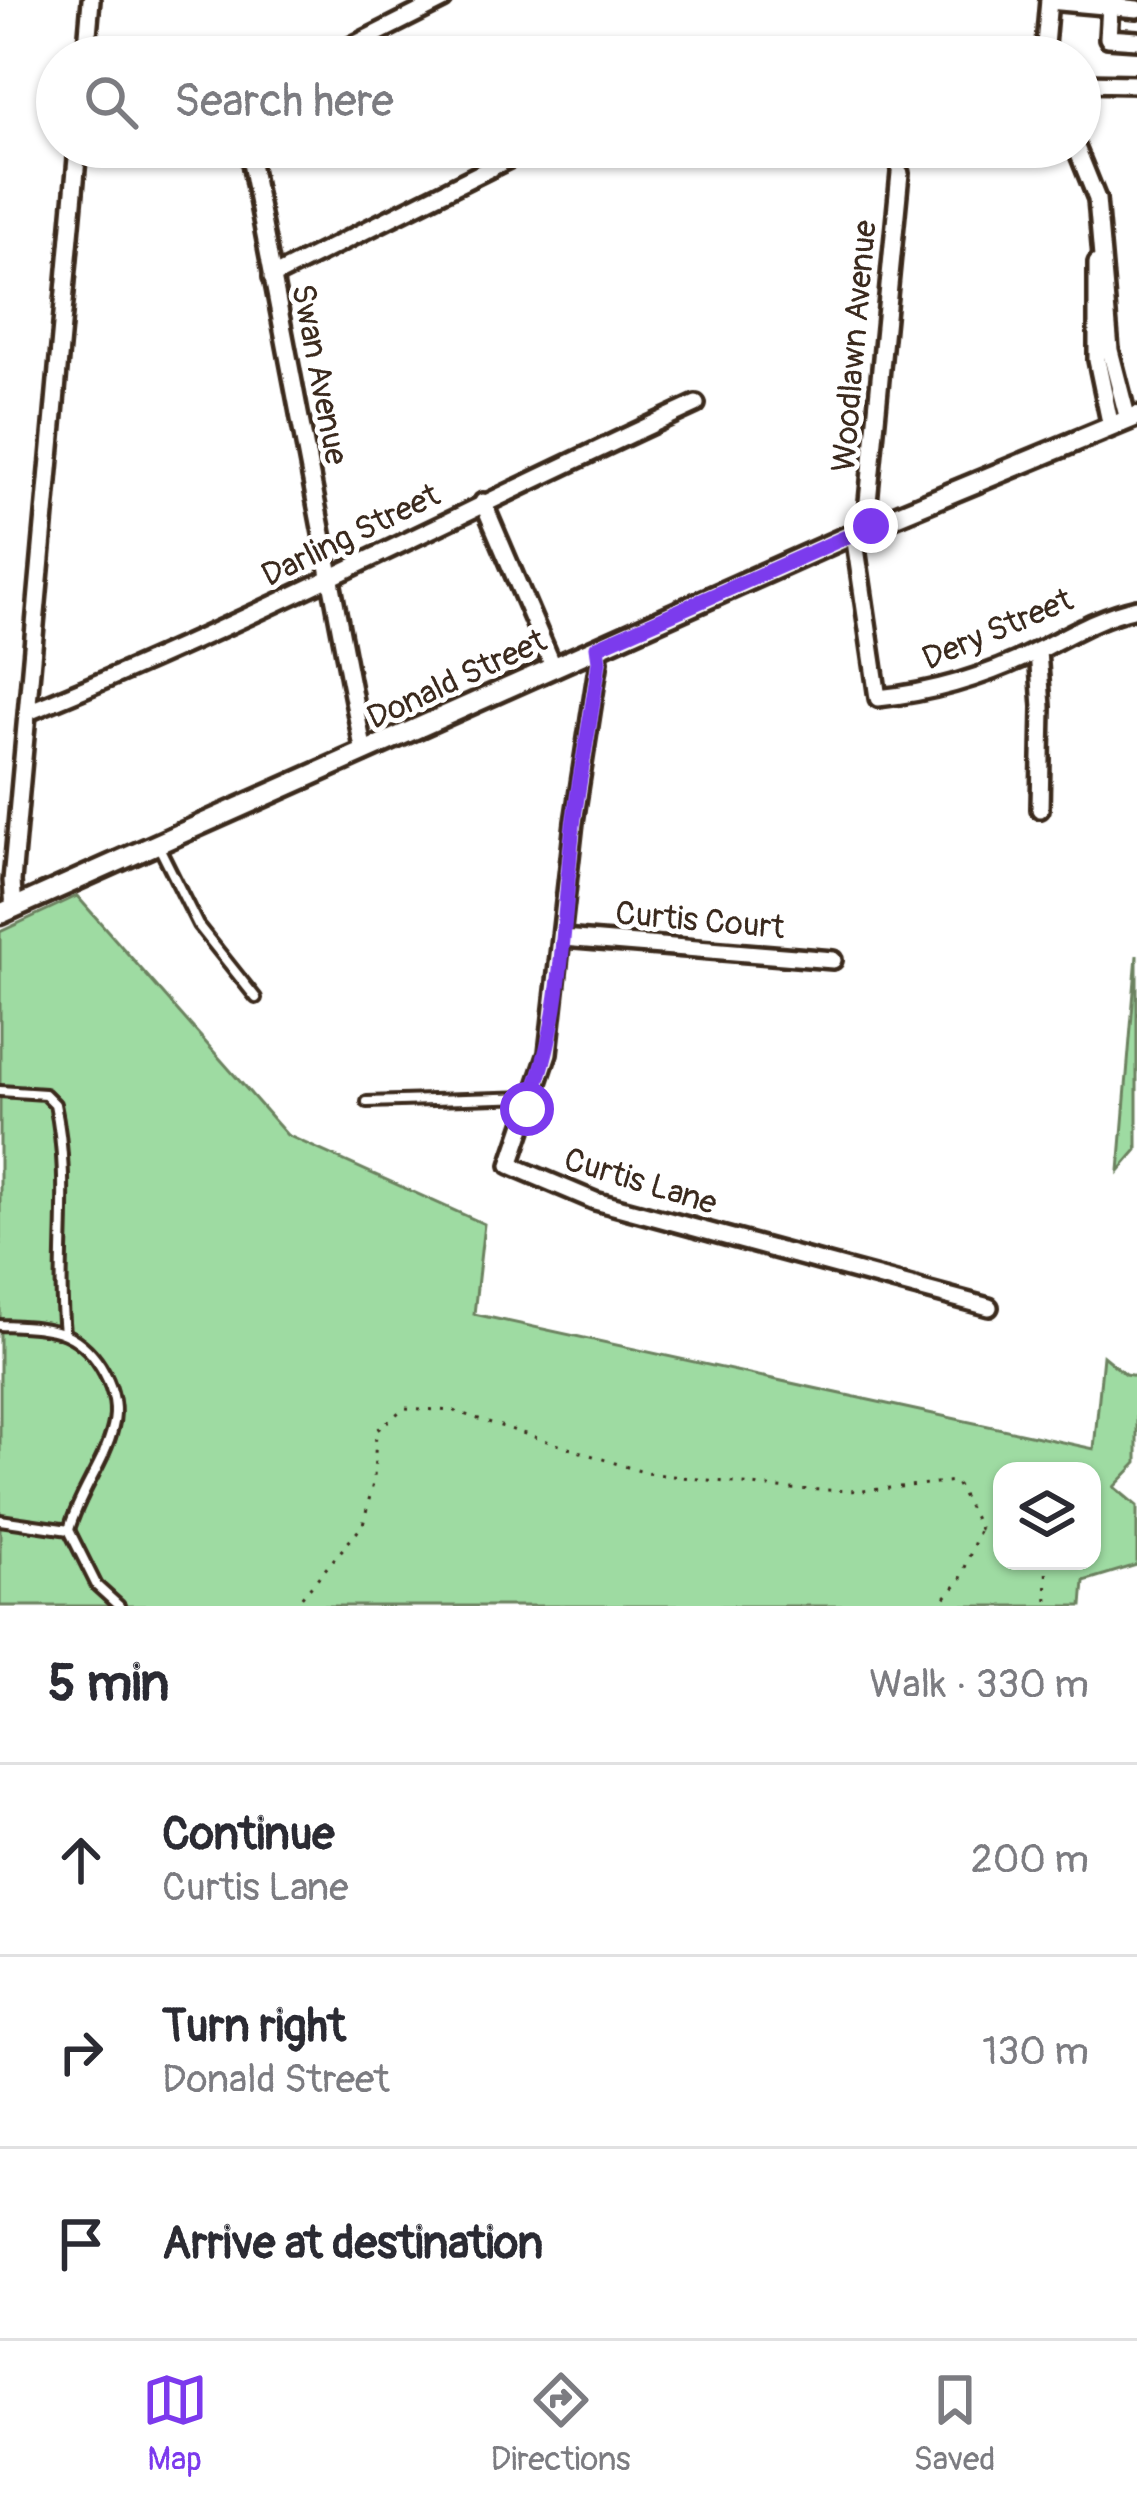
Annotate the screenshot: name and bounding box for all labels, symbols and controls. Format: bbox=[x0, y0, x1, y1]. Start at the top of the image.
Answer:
search box bbox=[36, 36, 1101, 168]
icon: search bbox=[78, 69, 144, 135]
text: Search here bbox=[174, 74, 394, 130]
street label: Woodlawn Avenue bbox=[823, 219, 886, 474]
street label: Swan Avenue bbox=[282, 280, 357, 468]
street label: Darling Street bbox=[255, 474, 447, 596]
route end bbox=[844, 499, 898, 553]
street label: Dery Street bbox=[916, 579, 1080, 679]
street label: Donald Street bbox=[361, 620, 553, 739]
street label: Curtis Court bbox=[614, 893, 787, 948]
route start bbox=[500, 1082, 554, 1136]
street label: Curtis Lane bbox=[559, 1139, 722, 1224]
map controls bbox=[993, 1462, 1101, 1570]
button: layers bbox=[993, 1462, 1101, 1570]
text: 5 min bbox=[48, 1652, 169, 1716]
text: Walk · 330 m bbox=[869, 1660, 1089, 1709]
text: Continue bbox=[162, 1807, 335, 1863]
icon: ahead bbox=[48, 1827, 114, 1893]
text: 200 m bbox=[971, 1835, 1089, 1884]
text: Curtis Lane bbox=[162, 1863, 348, 1912]
text: Turn right bbox=[162, 1999, 346, 2055]
icon: right bbox=[48, 2019, 114, 2085]
text: 130 m bbox=[982, 2027, 1089, 2076]
text: Donald Street bbox=[162, 2055, 390, 2104]
icon: arrive bbox=[48, 2211, 114, 2277]
text: Arrive at destination bbox=[162, 2216, 543, 2272]
tab: Map bbox=[142, 2367, 208, 2480]
tab: Directions bbox=[491, 2367, 631, 2480]
tab: Saved bbox=[914, 2367, 995, 2480]

